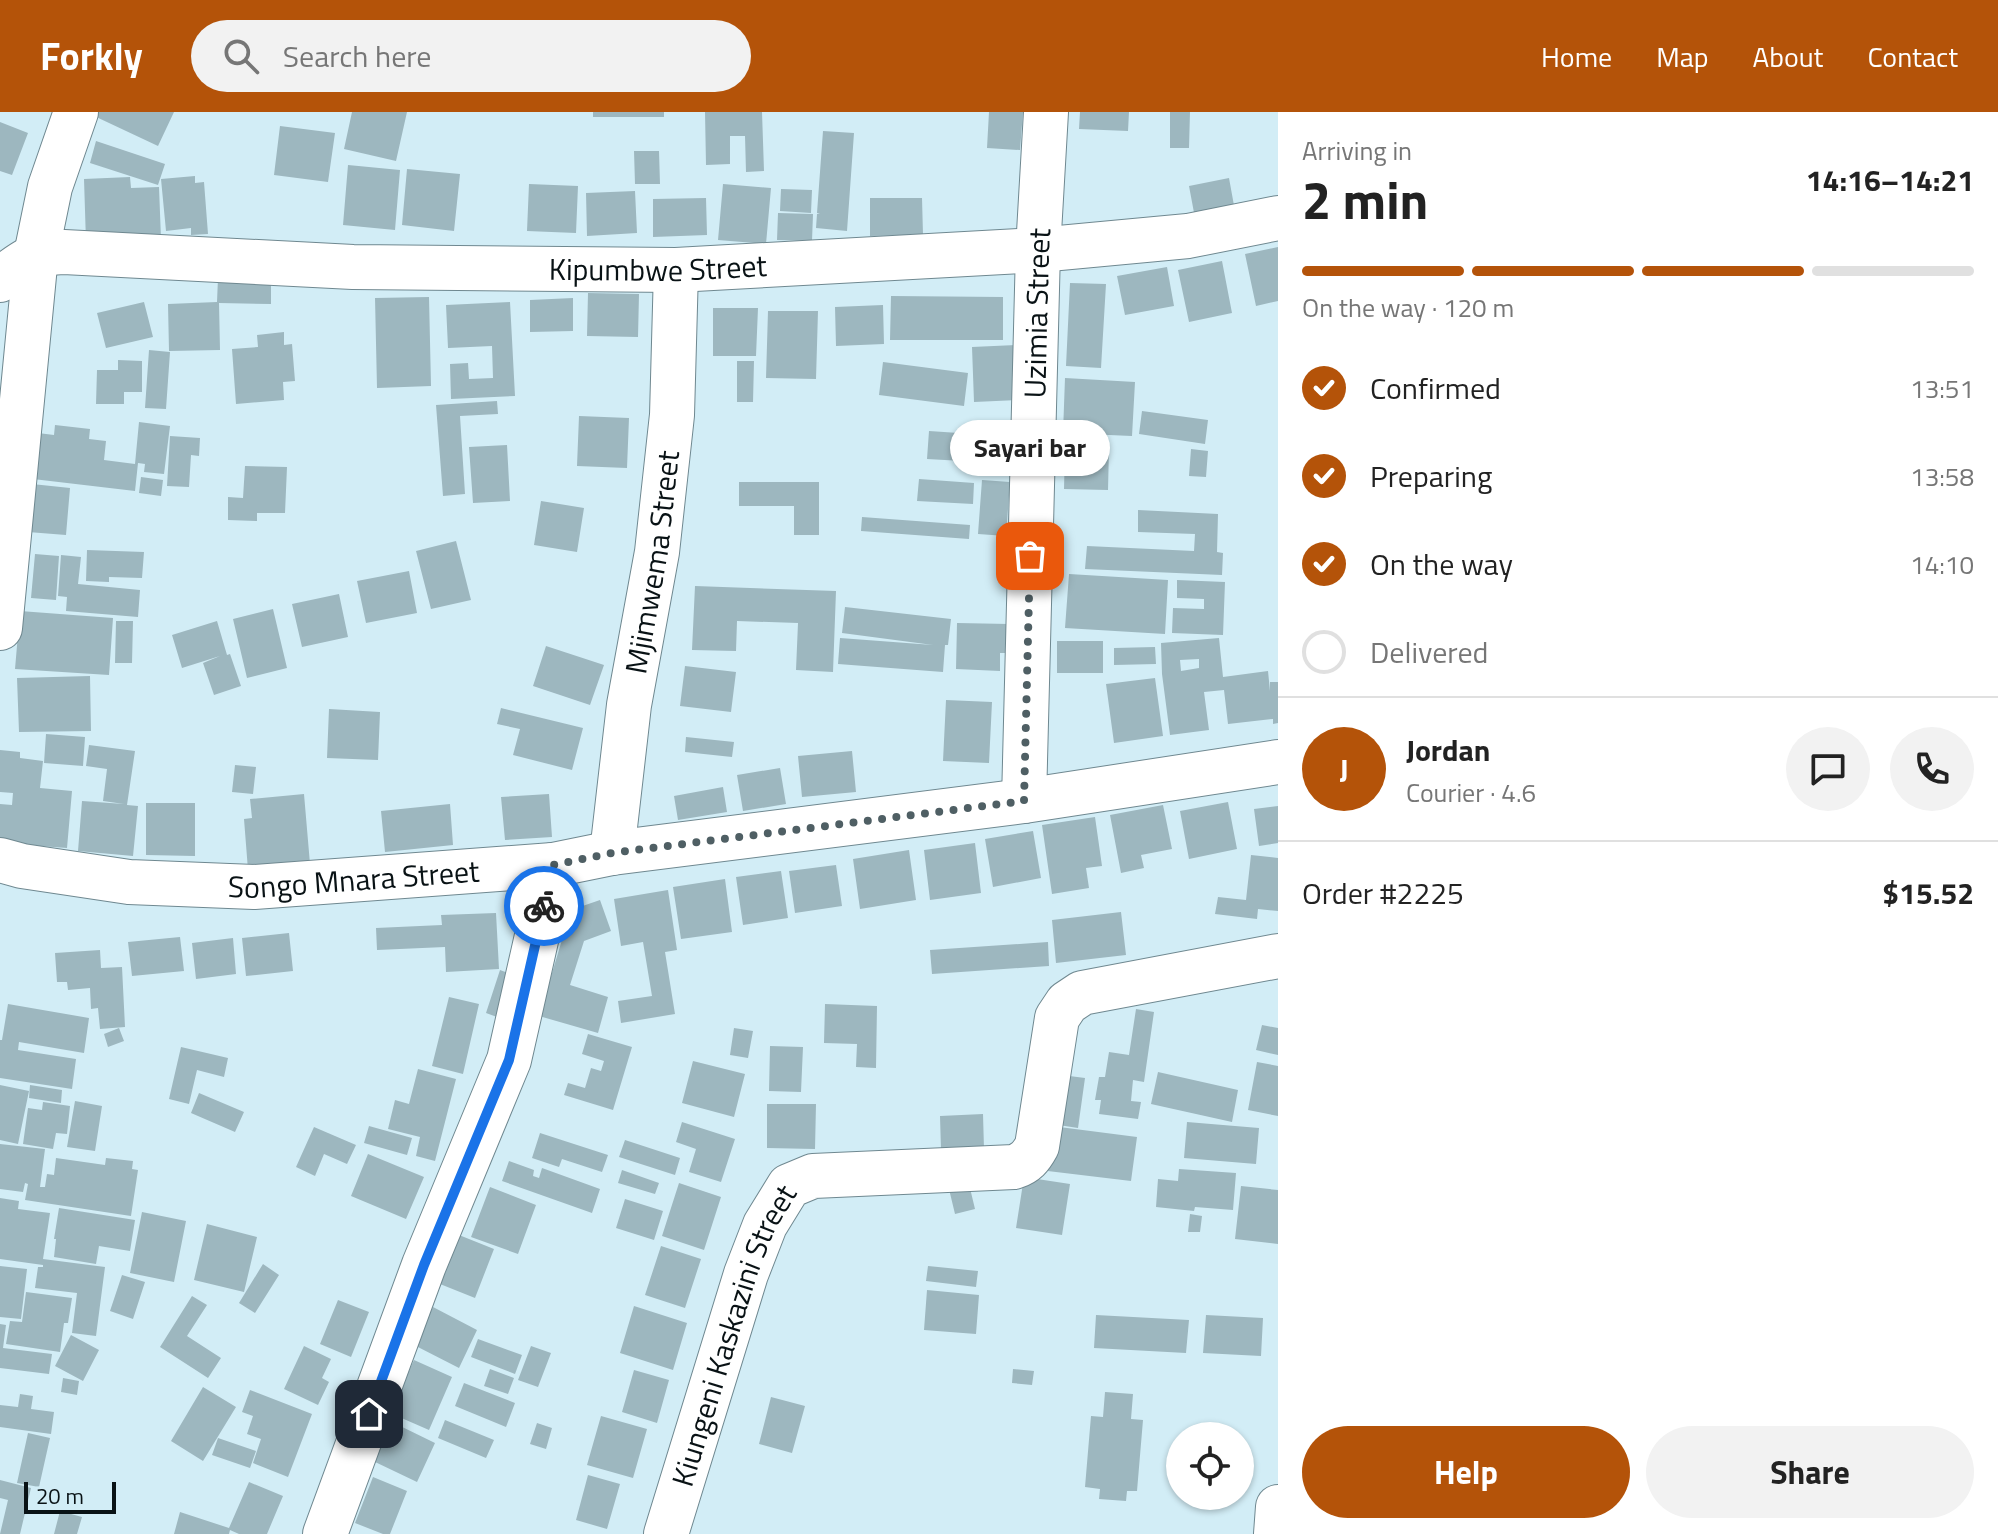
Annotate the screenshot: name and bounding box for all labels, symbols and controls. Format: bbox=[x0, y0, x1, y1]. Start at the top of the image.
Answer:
search box bbox=[191, 20, 751, 92]
text: Forkly bbox=[40, 27, 143, 85]
text: Search here bbox=[283, 33, 432, 79]
icon: search bbox=[219, 34, 263, 78]
text: Home bbox=[1541, 35, 1612, 78]
text: Map bbox=[1656, 35, 1709, 78]
text: About bbox=[1753, 35, 1823, 78]
text: Contact bbox=[1867, 35, 1958, 78]
text: Arriving in bbox=[1302, 131, 1412, 170]
text: 14:16–14:21 bbox=[1806, 157, 1974, 203]
text: 2 min bbox=[1302, 160, 1428, 239]
street label: Uzimia Street bbox=[1011, 226, 1062, 399]
street label: Kipumbwe Street bbox=[549, 242, 769, 293]
text: On the way · 120 m bbox=[1302, 288, 1514, 327]
text: Confirmed bbox=[1370, 365, 1501, 411]
icon: check bbox=[1302, 366, 1346, 410]
text: 13:51 bbox=[1910, 369, 1974, 408]
callout: Sayari bar bbox=[950, 420, 1110, 476]
text: Sayari bar bbox=[974, 428, 1086, 467]
street label: Mjimwema Street bbox=[612, 448, 691, 677]
text: Preparing bbox=[1370, 453, 1492, 499]
icon: check bbox=[1302, 454, 1346, 498]
text: 13:58 bbox=[1910, 457, 1974, 496]
pin bbox=[996, 522, 1064, 590]
icon: bag bbox=[1008, 534, 1052, 578]
text: On the way bbox=[1370, 541, 1513, 587]
icon: check bbox=[1302, 542, 1346, 586]
text: 14:10 bbox=[1910, 545, 1974, 584]
text: Delivered bbox=[1370, 629, 1488, 675]
text: Jordan bbox=[1406, 727, 1490, 773]
button: chat bbox=[1786, 727, 1870, 811]
button: phone bbox=[1890, 727, 1974, 811]
text: J bbox=[1339, 746, 1349, 792]
text: Courier · 4.6 bbox=[1406, 773, 1536, 812]
street label: Songo Mnara Street bbox=[227, 847, 481, 910]
courier bbox=[504, 866, 584, 946]
text: Order #2225 bbox=[1302, 870, 1464, 916]
text: $15.52 bbox=[1882, 870, 1974, 916]
icon: bike bbox=[522, 884, 566, 928]
street label: Kiungeni Kaskazini Street bbox=[659, 1175, 808, 1492]
pin bbox=[335, 1380, 403, 1448]
icon: home bbox=[347, 1392, 391, 1436]
map controls bbox=[1166, 1422, 1254, 1510]
button: locate bbox=[1166, 1422, 1254, 1510]
button: Help bbox=[1302, 1426, 1630, 1518]
button: Share bbox=[1646, 1426, 1974, 1518]
scale bar bbox=[24, 1478, 116, 1514]
text: 20 m bbox=[36, 1479, 84, 1513]

